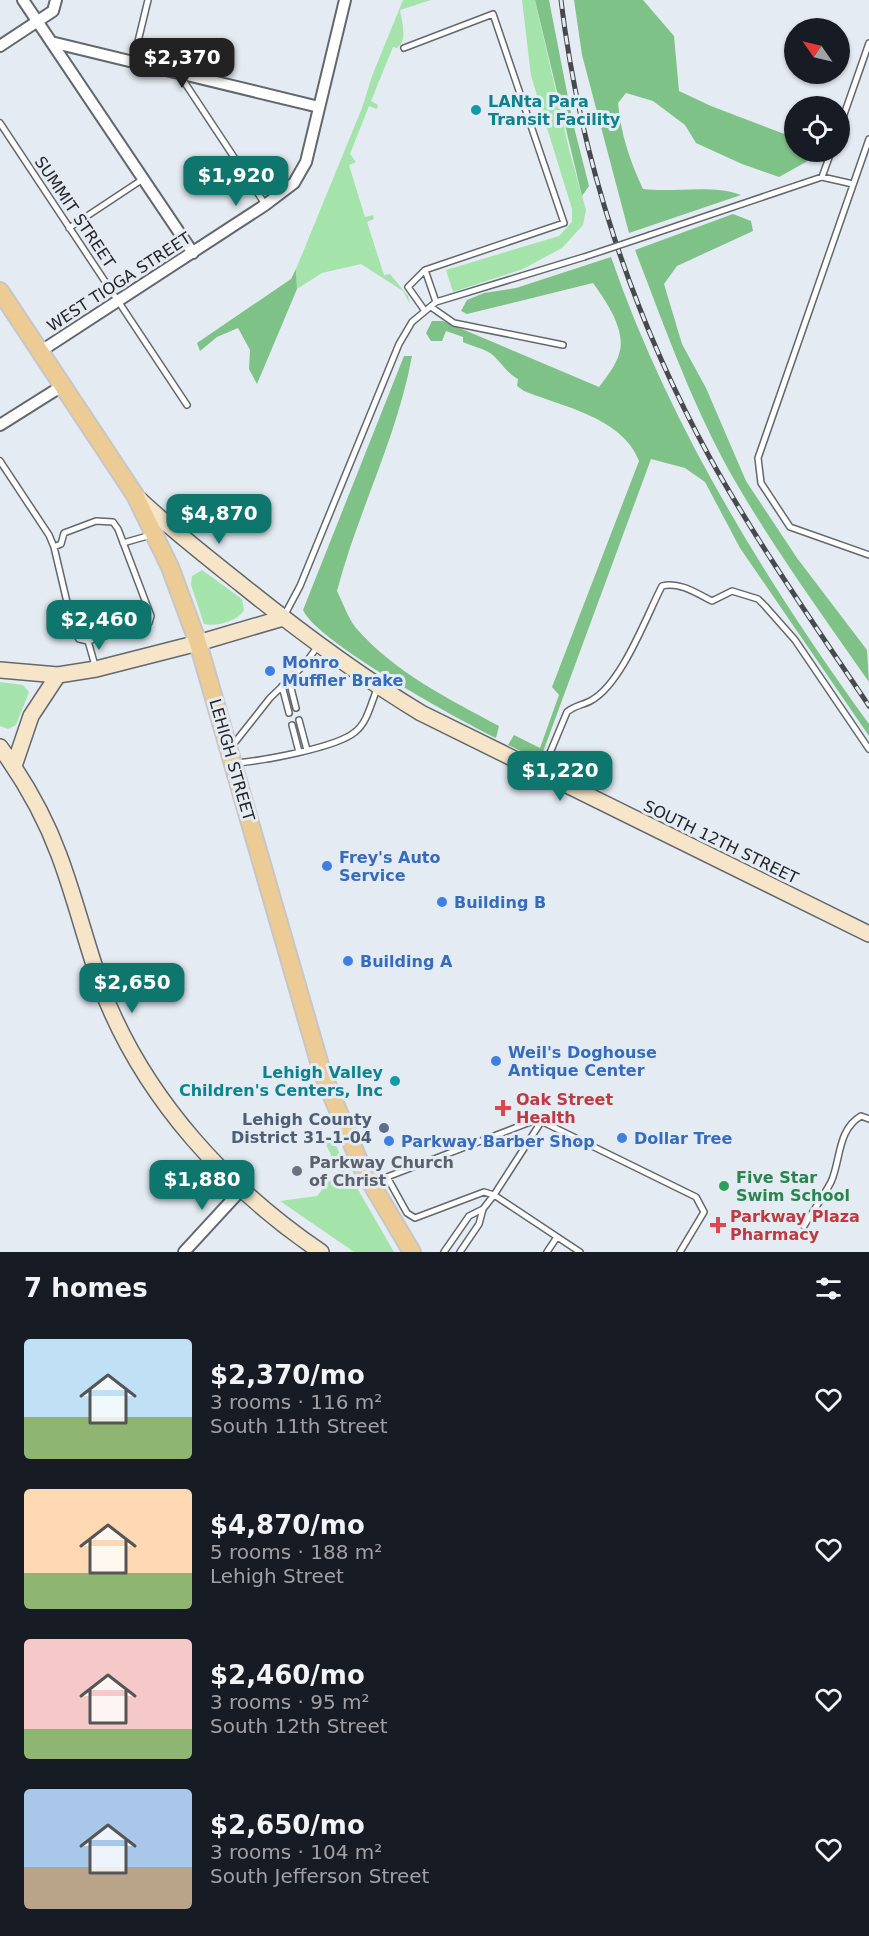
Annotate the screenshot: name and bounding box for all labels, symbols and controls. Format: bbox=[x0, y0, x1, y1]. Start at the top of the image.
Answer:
north arrow bbox=[784, 18, 850, 84]
map controls bbox=[784, 18, 850, 162]
pin: $2,370 bbox=[133, 38, 231, 89]
text: $2,370 bbox=[143, 45, 221, 69]
place label: LANta Para Transit Facility bbox=[488, 92, 621, 129]
button: locate bbox=[784, 96, 850, 162]
marker: LANta Para Transit Facility bbox=[469, 103, 483, 117]
street label: SUMMIT STREET bbox=[31, 153, 119, 271]
pin: $1,920 bbox=[187, 156, 285, 207]
text: $1,920 bbox=[197, 163, 275, 187]
street label: WEST TIOGA STREET bbox=[44, 228, 195, 336]
pin: $4,870 bbox=[170, 494, 268, 545]
text: $4,870 bbox=[180, 501, 258, 525]
pin: $2,460 bbox=[50, 600, 148, 651]
text: $2,460 bbox=[60, 607, 138, 631]
place label: Monro Muffler Brake bbox=[282, 653, 404, 690]
marker: Monro Muffler Brake bbox=[263, 664, 277, 678]
street label: LEHIGH STREET bbox=[205, 697, 259, 824]
pin: $1,220 bbox=[511, 751, 609, 802]
text: $1,220 bbox=[521, 758, 599, 782]
street label: SOUTH 12TH STREET bbox=[641, 796, 802, 888]
place label: Frey's Auto Service bbox=[339, 848, 440, 885]
marker: Frey's Auto Service bbox=[320, 859, 334, 873]
place label: Building B bbox=[454, 893, 546, 912]
marker: Building B bbox=[435, 895, 449, 909]
place label: Building A bbox=[360, 952, 453, 971]
marker: Building A bbox=[341, 954, 355, 968]
pin: $2,650 bbox=[83, 963, 181, 1014]
text: $2,650 bbox=[93, 970, 171, 994]
place label: Weil's Doghouse Antique Center bbox=[508, 1043, 657, 1080]
marker: Weil's Doghouse Antique Center bbox=[489, 1054, 503, 1068]
place label: Lehigh Valley Children's Centers, Inc bbox=[179, 1063, 384, 1100]
marker: Lehigh Valley Children's Centers, Inc bbox=[388, 1074, 402, 1088]
place label: Oak Street Health bbox=[516, 1090, 613, 1127]
marker: Oak Street Health bbox=[494, 1099, 512, 1117]
place label: Lehigh County District 31-1-04 bbox=[231, 1110, 373, 1147]
marker: Lehigh County District 31-1-04 bbox=[377, 1121, 391, 1135]
place label: Dollar Tree bbox=[634, 1129, 732, 1148]
marker: Dollar Tree bbox=[615, 1131, 629, 1145]
place label: Parkway Barber Shop bbox=[401, 1132, 595, 1151]
marker: Parkway Barber Shop bbox=[382, 1134, 396, 1148]
place label: Parkway Church of Christ bbox=[309, 1153, 454, 1190]
pin: $1,880 bbox=[153, 1160, 251, 1211]
marker: Parkway Church of Christ bbox=[290, 1164, 304, 1178]
text: $1,880 bbox=[163, 1167, 241, 1191]
place label: Five Star Swim School bbox=[736, 1168, 850, 1205]
marker: Five Star Swim School bbox=[717, 1179, 731, 1193]
place label: Parkway Plaza Pharmacy bbox=[730, 1207, 860, 1244]
marker: Parkway Plaza Pharmacy bbox=[711, 1218, 725, 1232]
icon: filters bbox=[812, 1272, 845, 1305]
text: 7 homes bbox=[24, 1273, 148, 1303]
text: $2,370/mo bbox=[210, 1360, 365, 1390]
icon: home bbox=[72, 1363, 144, 1435]
icon: heart bbox=[812, 1383, 845, 1416]
text: 3 rooms · 116 m² bbox=[210, 1390, 382, 1414]
text: South 11th Street bbox=[210, 1414, 388, 1438]
text: $4,870/mo bbox=[210, 1510, 365, 1540]
icon: home bbox=[72, 1513, 144, 1585]
icon: heart bbox=[812, 1533, 845, 1566]
text: 5 rooms · 188 m² bbox=[210, 1540, 382, 1564]
text: Lehigh Street bbox=[210, 1564, 344, 1588]
text: $2,460/mo bbox=[210, 1660, 365, 1690]
icon: home bbox=[72, 1663, 144, 1735]
icon: heart bbox=[812, 1683, 845, 1716]
text: 3 rooms · 95 m² bbox=[210, 1690, 370, 1714]
text: South 12th Street bbox=[210, 1714, 388, 1738]
text: $2,650/mo bbox=[210, 1810, 365, 1840]
icon: home bbox=[72, 1813, 144, 1885]
icon: heart bbox=[812, 1833, 845, 1866]
text: 3 rooms · 104 m² bbox=[210, 1840, 382, 1864]
text: South Jefferson Street bbox=[210, 1864, 429, 1888]

